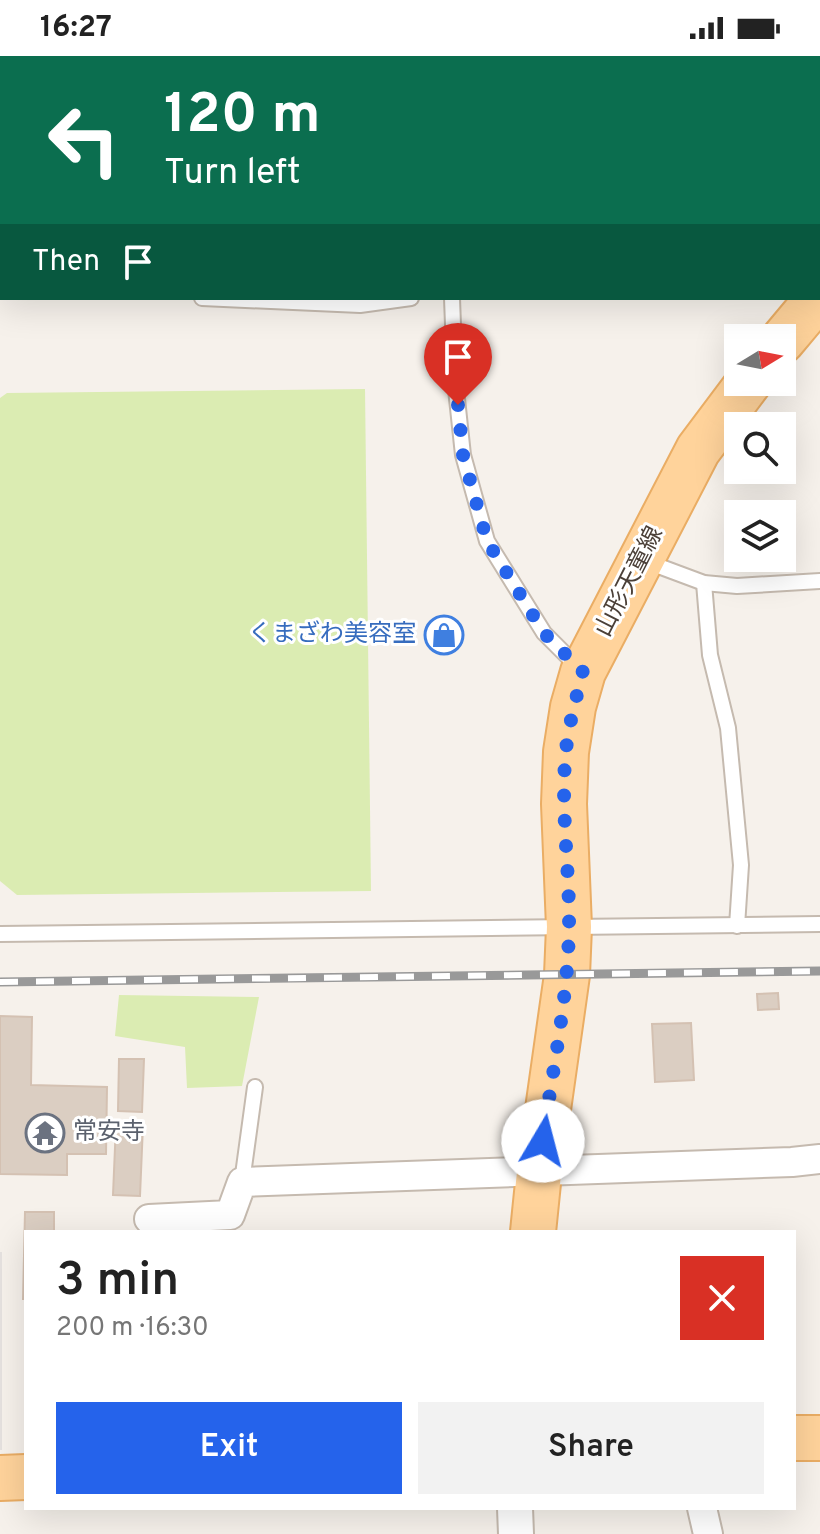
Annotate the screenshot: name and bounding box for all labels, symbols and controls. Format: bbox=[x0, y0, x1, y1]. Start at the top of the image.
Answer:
text: 16:27 bbox=[40, 10, 112, 47]
text: 120 m bbox=[164, 82, 321, 152]
icon: left bbox=[32, 88, 136, 192]
text: Turn left bbox=[164, 151, 301, 197]
icon: arrive bbox=[116, 240, 160, 284]
text: Then bbox=[32, 244, 100, 281]
pin bbox=[424, 323, 492, 405]
north arrow bbox=[724, 324, 796, 396]
map controls bbox=[724, 324, 796, 572]
icon: arrive bbox=[436, 335, 480, 379]
button: search bbox=[724, 412, 796, 484]
button: layers bbox=[724, 500, 796, 572]
street label: 山形天童線 bbox=[589, 522, 671, 642]
shop icon: くまざわ美容室 bbox=[423, 614, 465, 656]
place label: くまざわ美容室 bbox=[248, 620, 416, 650]
position arrow bbox=[501, 1099, 585, 1183]
temple icon: 常安寺 bbox=[24, 1112, 66, 1154]
place label: 常安寺 bbox=[73, 1118, 145, 1148]
text: 3 min bbox=[56, 1252, 179, 1312]
button: close bbox=[680, 1256, 764, 1340]
text: 200 m · 16:30 bbox=[56, 1312, 209, 1345]
button: Exit bbox=[56, 1402, 402, 1494]
button: Share bbox=[418, 1402, 764, 1494]

